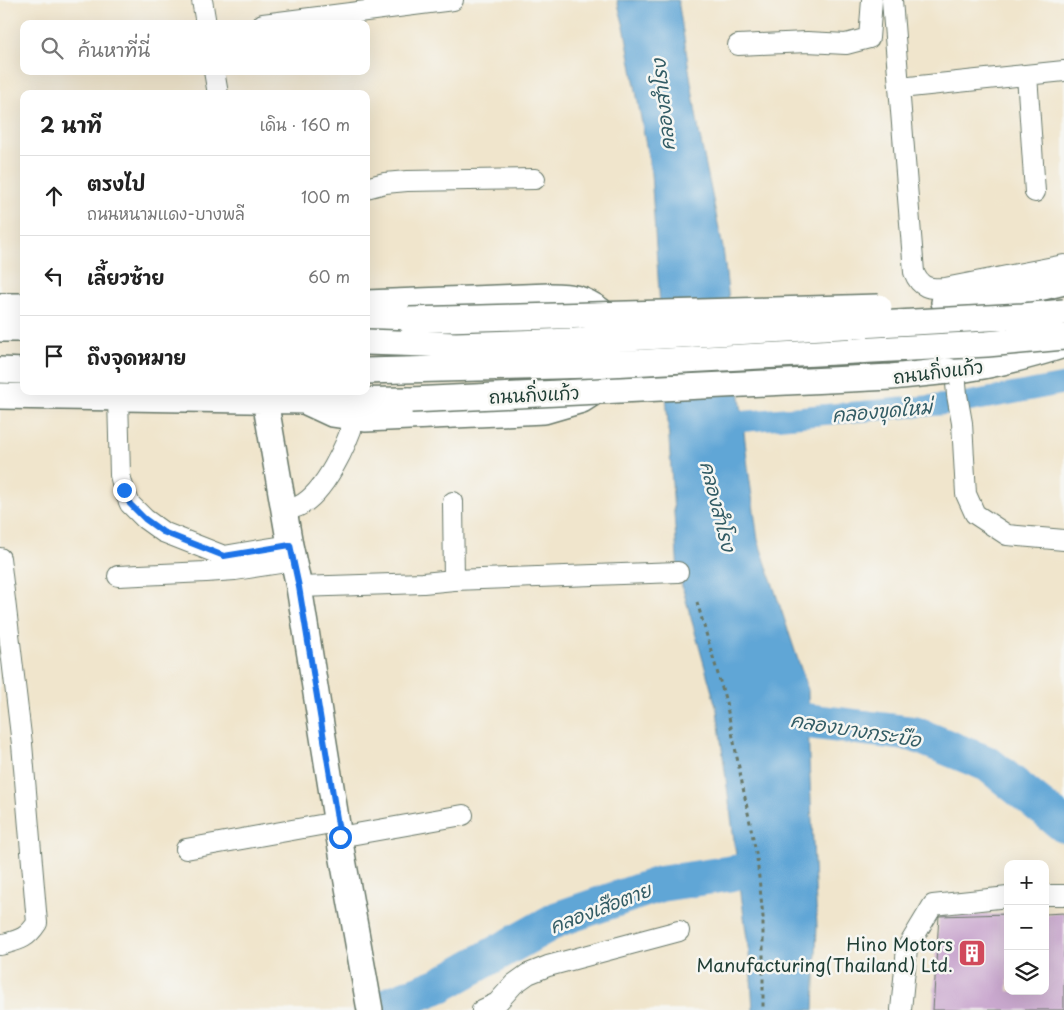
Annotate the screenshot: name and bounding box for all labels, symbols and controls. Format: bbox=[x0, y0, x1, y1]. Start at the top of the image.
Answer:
search box bbox=[20, 20, 370, 75]
icon: search bbox=[38, 34, 66, 62]
text: ค้นหาที่นี่ bbox=[78, 35, 150, 63]
water label: คลองสำโรง bbox=[643, 56, 681, 152]
text: 2 นาที bbox=[40, 108, 102, 140]
text: เดิน · 160 m bbox=[260, 112, 350, 136]
text: ตรงไป bbox=[87, 169, 145, 197]
icon: ahead bbox=[40, 182, 68, 210]
text: 100 m bbox=[301, 184, 350, 208]
text: ถนนหนามแดง-บางพลี bbox=[87, 201, 245, 225]
icon: left bbox=[40, 262, 68, 290]
text: เลี้ยวซ้าย bbox=[87, 263, 164, 291]
text: 60 m bbox=[308, 264, 350, 288]
icon: arrive bbox=[40, 342, 68, 370]
text: ถึงจุดหมาย bbox=[87, 343, 186, 371]
street label: ถนนกิ่งแก้ว bbox=[891, 350, 984, 390]
street label: ถนนกิ่งแก้ว bbox=[488, 376, 580, 410]
water label: คลองขุดใหม่ bbox=[831, 391, 937, 430]
water label: คลองสำโรง bbox=[694, 458, 744, 556]
route end bbox=[113, 479, 136, 502]
water label: คลองบางกระบือ bbox=[789, 705, 924, 753]
route start bbox=[329, 826, 352, 849]
map controls bbox=[1004, 860, 1049, 995]
button: + bbox=[1004, 860, 1049, 905]
water label: คลองเสือตาย bbox=[545, 874, 657, 939]
button: − bbox=[1004, 905, 1049, 950]
place label: Hino Motors Manufacturing(Thailand) Ltd. bbox=[696, 930, 953, 978]
building icon: Hino Motors Manufacturing(Thailand) Ltd. bbox=[957, 938, 987, 968]
button: layers bbox=[1004, 950, 1049, 995]

